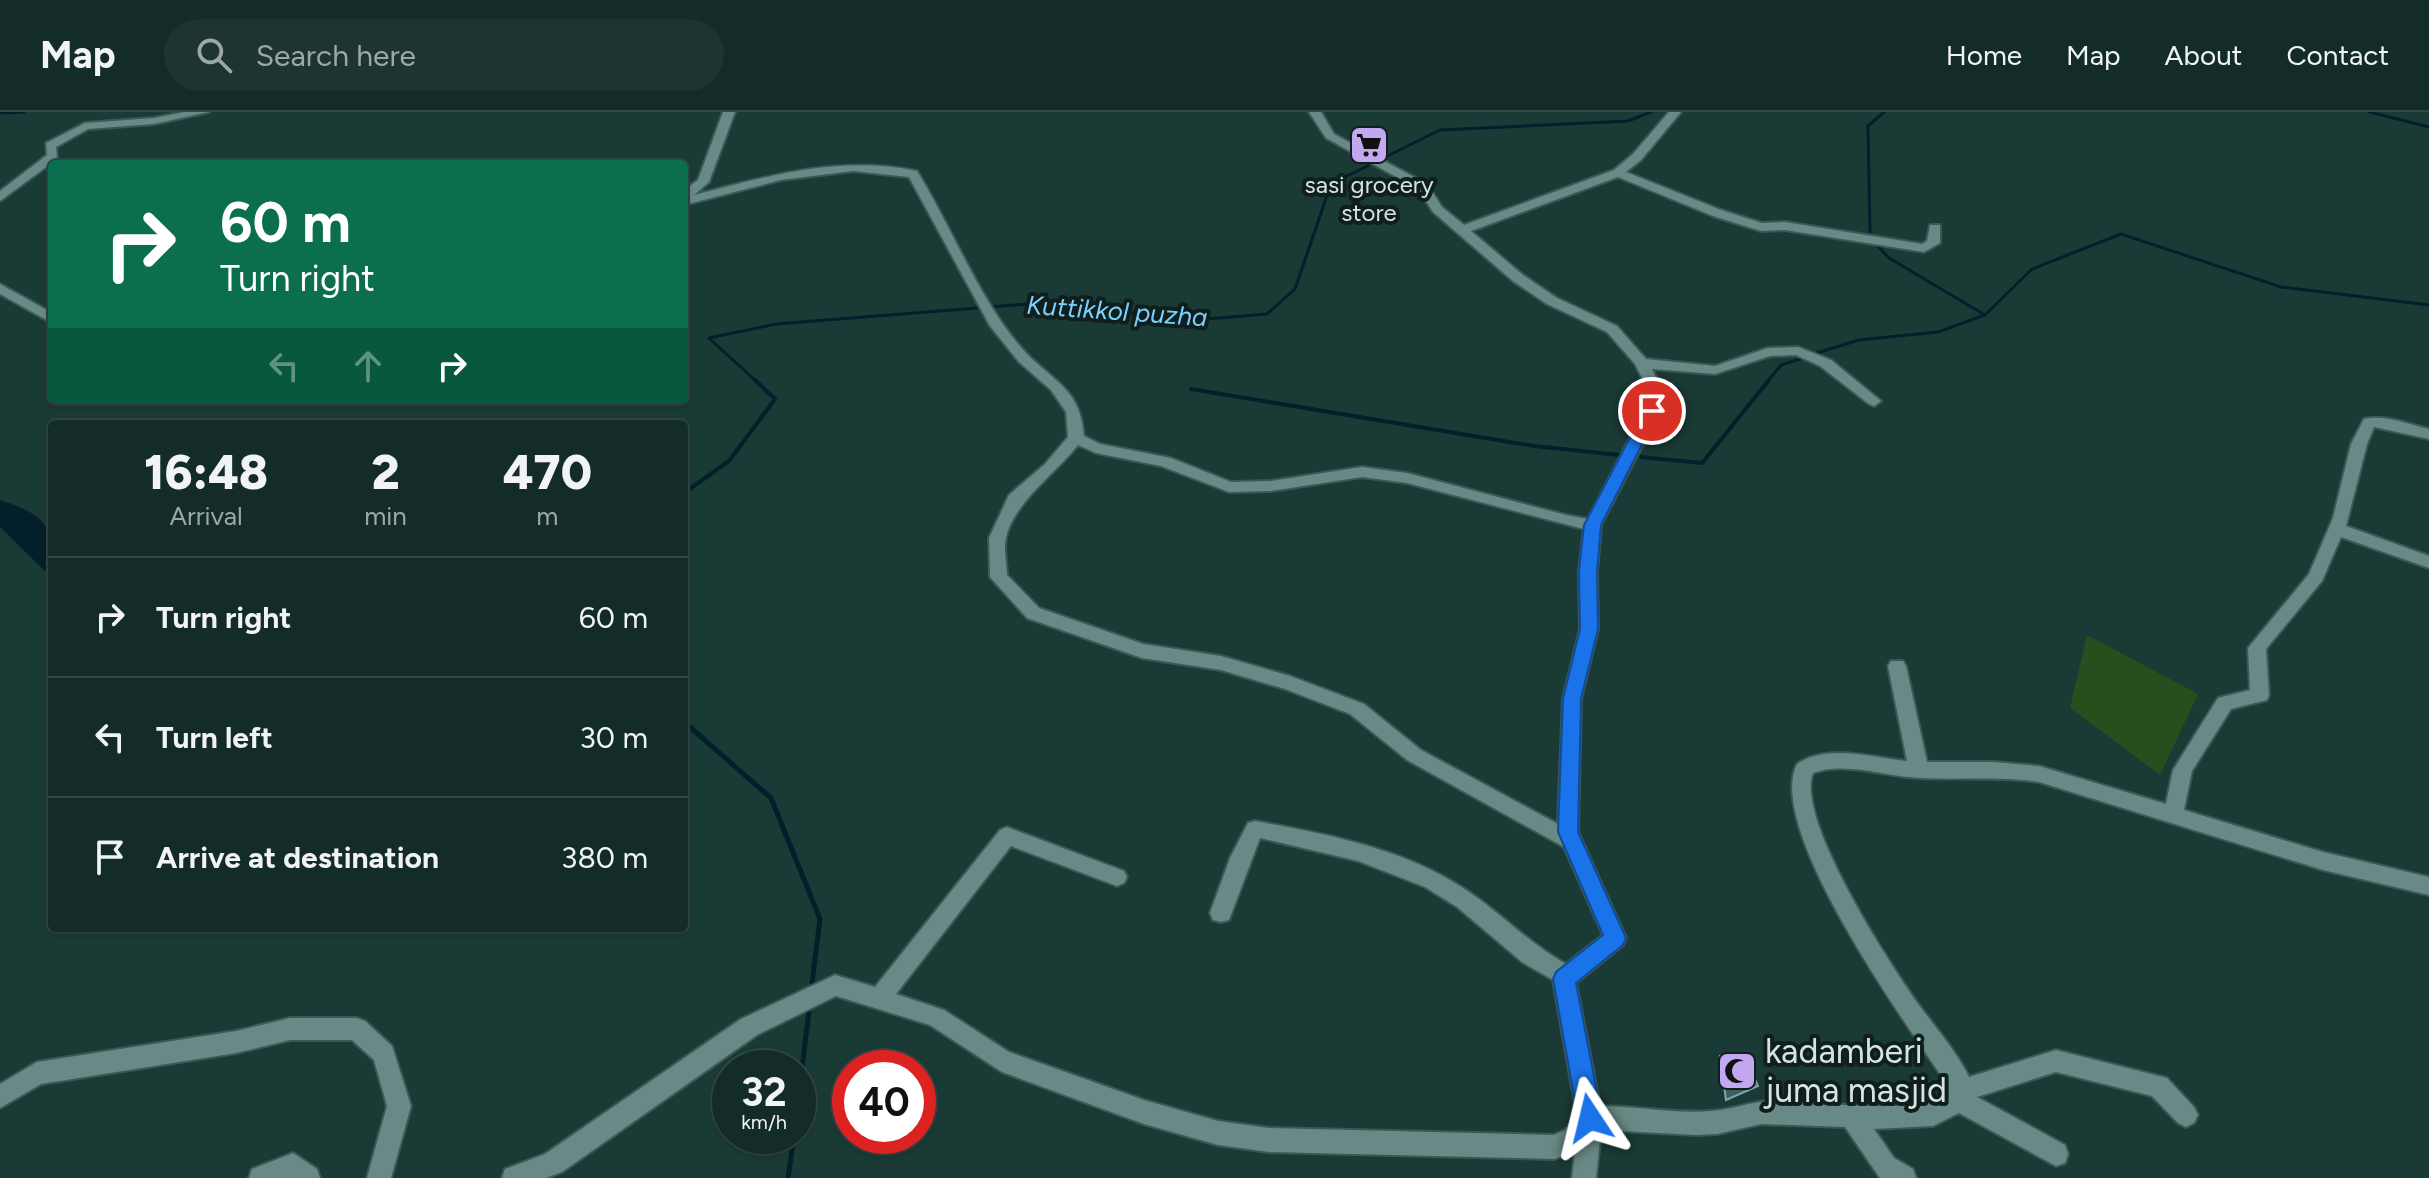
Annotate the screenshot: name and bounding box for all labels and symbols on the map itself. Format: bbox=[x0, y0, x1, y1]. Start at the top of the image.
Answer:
supermarket icon: sasi grocery store bbox=[1348, 124, 1390, 166]
place label: sasi grocery store bbox=[1304, 170, 1434, 227]
water label: Kuttikkol puzha bbox=[1026, 289, 1208, 333]
pin bbox=[1618, 377, 1686, 445]
place label: kadamberi juma masjid bbox=[1763, 1031, 1947, 1111]
speed limit sign: 40 bbox=[832, 1050, 936, 1154]
mosque icon: kadamberi juma masjid bbox=[1716, 1050, 1758, 1092]
position arrow bbox=[1548, 1076, 1632, 1160]

